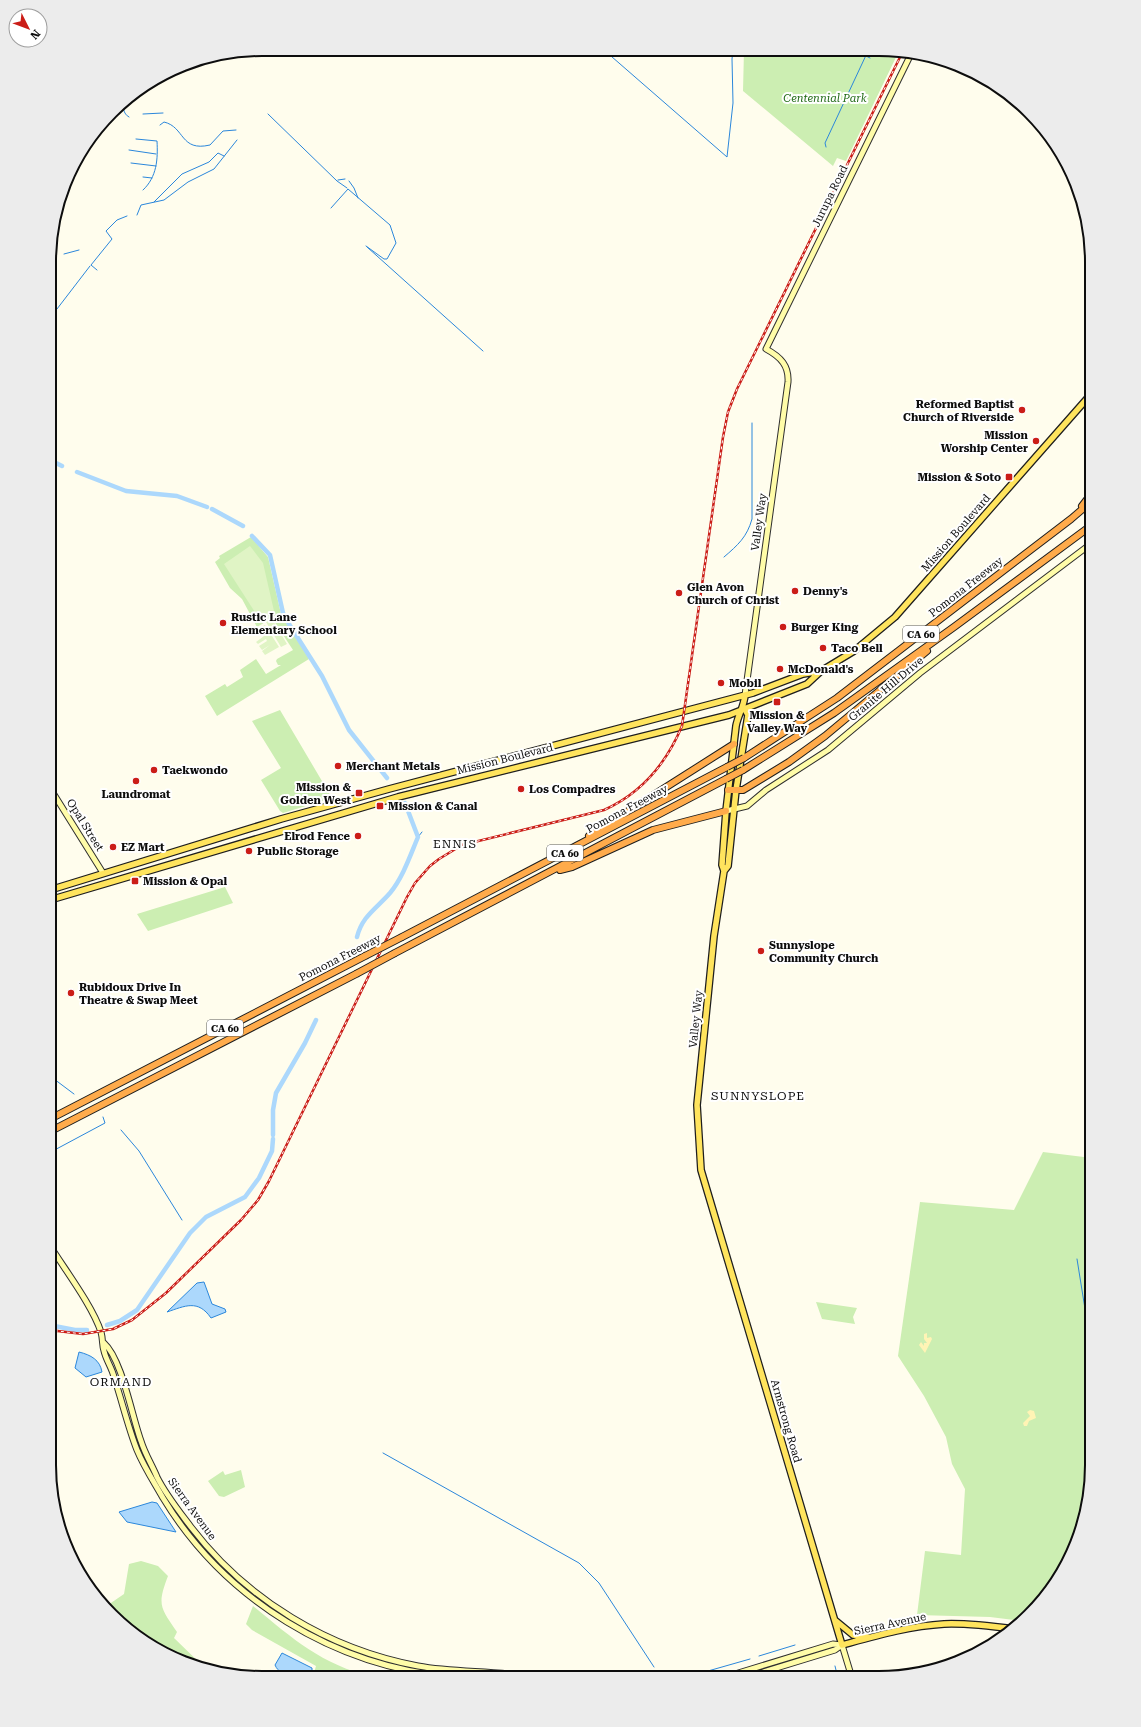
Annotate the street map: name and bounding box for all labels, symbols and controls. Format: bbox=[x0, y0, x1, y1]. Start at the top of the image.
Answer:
north arrow bbox=[8, 8, 48, 48]
text: N bbox=[27, 27, 43, 42]
park label: Centennial Park bbox=[783, 92, 867, 105]
street label: Jurupa Road bbox=[809, 163, 851, 229]
place label: Reformed Baptist Church of Riverside bbox=[903, 398, 1015, 424]
marker: Reformed Baptist Church of Riverside bbox=[1017, 405, 1027, 415]
place label: Mission Worship Center bbox=[941, 429, 1029, 455]
marker: Mission Worship Center bbox=[1031, 436, 1041, 446]
place label: Mission & Soto bbox=[917, 471, 1001, 484]
marker: Mission & Soto bbox=[1004, 472, 1014, 482]
street label: Valley Way bbox=[749, 492, 770, 552]
street label: Mission Boulevard bbox=[919, 492, 993, 574]
street label: Pomona Freeway bbox=[926, 554, 1006, 620]
place label: Glen Avon Church of Christ bbox=[687, 581, 780, 607]
place label: Denny's bbox=[803, 585, 848, 598]
marker: Denny's bbox=[790, 586, 800, 596]
marker: Glen Avon Church of Christ bbox=[674, 588, 684, 598]
place label: Rustic Lane Elementary School bbox=[231, 611, 337, 637]
marker: Rustic Lane Elementary School bbox=[218, 618, 228, 628]
place label: Burger King bbox=[791, 621, 858, 634]
marker: Burger King bbox=[778, 622, 788, 632]
road number: CA 60 bbox=[903, 626, 939, 642]
place label: Taco Bell bbox=[831, 642, 883, 655]
marker: Taco Bell bbox=[818, 643, 828, 653]
street label: Granite Hill Drive bbox=[846, 654, 926, 724]
place label: McDonald's bbox=[788, 663, 854, 676]
marker: McDonald's bbox=[775, 664, 785, 674]
place label: Mobil bbox=[729, 677, 762, 690]
marker: Mobil bbox=[716, 678, 726, 688]
marker: Mission & Valley Way bbox=[772, 697, 782, 707]
place label: Mission & Valley Way bbox=[747, 709, 807, 735]
street label: Mission Boulevard bbox=[456, 741, 554, 777]
place label: Merchant Metals bbox=[346, 760, 440, 773]
marker: Merchant Metals bbox=[333, 761, 343, 771]
place label: Taekwondo bbox=[162, 764, 228, 777]
marker: Taekwondo bbox=[149, 765, 159, 775]
marker: Laundromat bbox=[131, 776, 141, 786]
place label: Mission & Golden West bbox=[280, 781, 352, 807]
street label: Pomona Freeway bbox=[584, 782, 670, 836]
place label: Los Compadres bbox=[529, 783, 616, 796]
marker: Los Compadres bbox=[516, 784, 526, 794]
place label: Laundromat bbox=[101, 788, 171, 801]
marker: Mission & Golden West bbox=[354, 788, 364, 798]
street label: Opal Street bbox=[64, 796, 106, 854]
place label: Mission & Canal bbox=[388, 800, 478, 813]
marker: Mission & Canal bbox=[375, 801, 385, 811]
place label: Elrod Fence bbox=[284, 830, 351, 843]
marker: Elrod Fence bbox=[353, 831, 363, 841]
district label: ENNIS bbox=[433, 837, 477, 851]
place label: EZ Mart bbox=[121, 841, 165, 854]
marker: EZ Mart bbox=[108, 842, 118, 852]
place label: Public Storage bbox=[257, 845, 339, 858]
road number: CA 60 bbox=[547, 845, 583, 861]
marker: Public Storage bbox=[244, 846, 254, 856]
place label: Mission & Opal bbox=[143, 875, 228, 888]
marker: Mission & Opal bbox=[130, 876, 140, 886]
street label: Pomona Freeway bbox=[297, 931, 384, 984]
place label: Sunnyslope Community Church bbox=[769, 939, 879, 965]
marker: Sunnyslope Community Church bbox=[756, 946, 766, 956]
place label: Rubidoux Drive In Theatre & Swap Meet bbox=[79, 981, 198, 1007]
marker: Rubidoux Drive In Theatre & Swap Meet bbox=[66, 988, 76, 998]
street label: Valley Way bbox=[687, 989, 706, 1048]
road number: CA 60 bbox=[207, 1020, 243, 1036]
district label: SUNNYSLOPE bbox=[711, 1089, 805, 1103]
district label: ORMAND bbox=[90, 1375, 152, 1389]
street label: Armstrong Road bbox=[768, 1378, 804, 1464]
street label: Sierra Avenue bbox=[165, 1475, 219, 1543]
street label: Sierra Avenue bbox=[853, 1610, 927, 1638]

